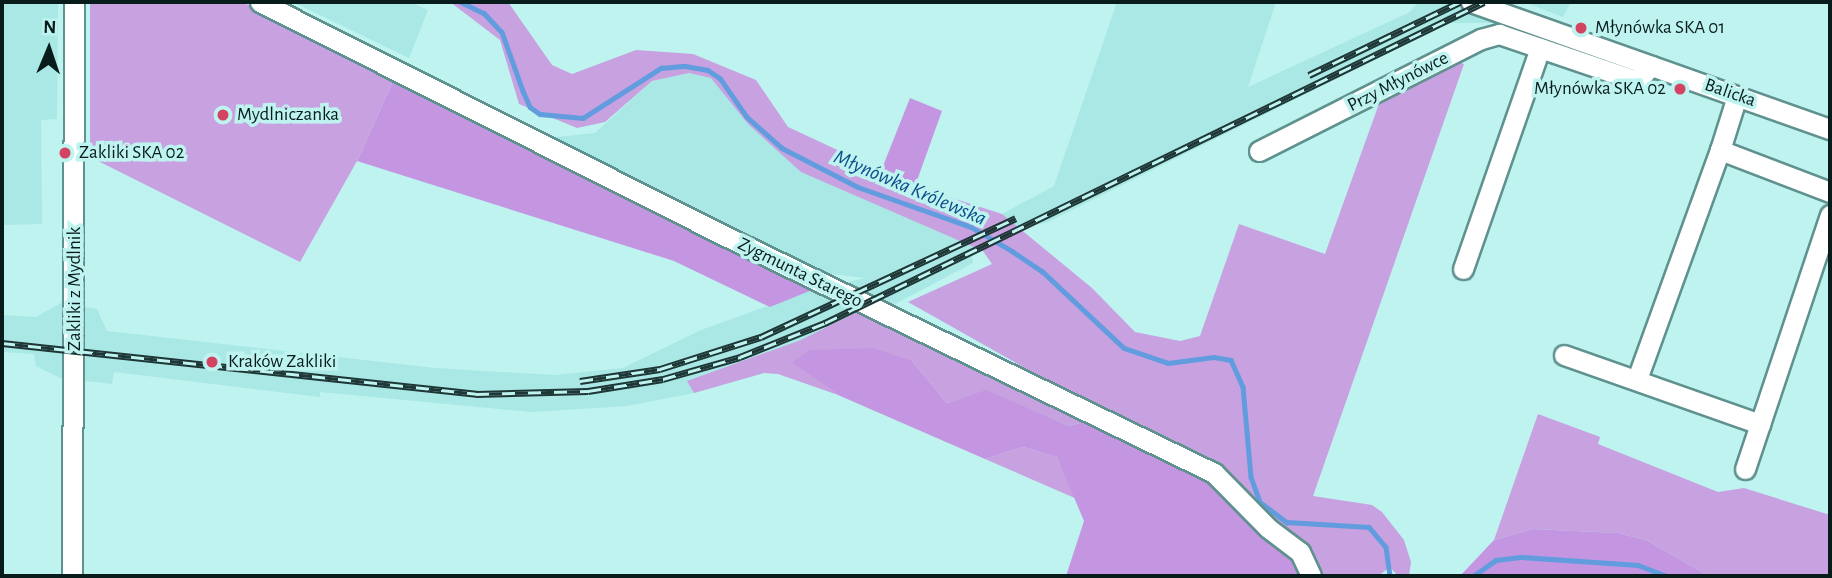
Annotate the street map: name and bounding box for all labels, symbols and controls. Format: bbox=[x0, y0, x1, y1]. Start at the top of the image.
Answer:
north arrow bbox=[14, 14, 84, 84]
place label: Młynówka SKA 01 bbox=[1595, 17, 1725, 39]
text: N bbox=[43, 18, 57, 37]
marker: Młynówka SKA 01 bbox=[1573, 20, 1589, 36]
street label: Przy Młynówce bbox=[1344, 47, 1452, 117]
street label: Balicka bbox=[1701, 74, 1759, 112]
place label: Młynówka SKA 02 bbox=[1534, 78, 1666, 100]
marker: Młynówka SKA 02 bbox=[1672, 81, 1688, 97]
place label: Mydlniczanka bbox=[237, 104, 339, 126]
marker: Mydlniczanka bbox=[215, 107, 231, 123]
place label: Zakliki SKA 02 bbox=[79, 142, 184, 164]
marker: Zakliki SKA 02 bbox=[57, 145, 73, 161]
water label: Młynówka Królewska bbox=[830, 145, 990, 231]
street label: Zakliki z Mydlnik bbox=[64, 227, 86, 351]
street label: Zygmunta Starego bbox=[734, 233, 866, 313]
place label: Kraków Zakliki bbox=[228, 351, 336, 373]
marker: Kraków Zakliki bbox=[202, 352, 222, 372]

